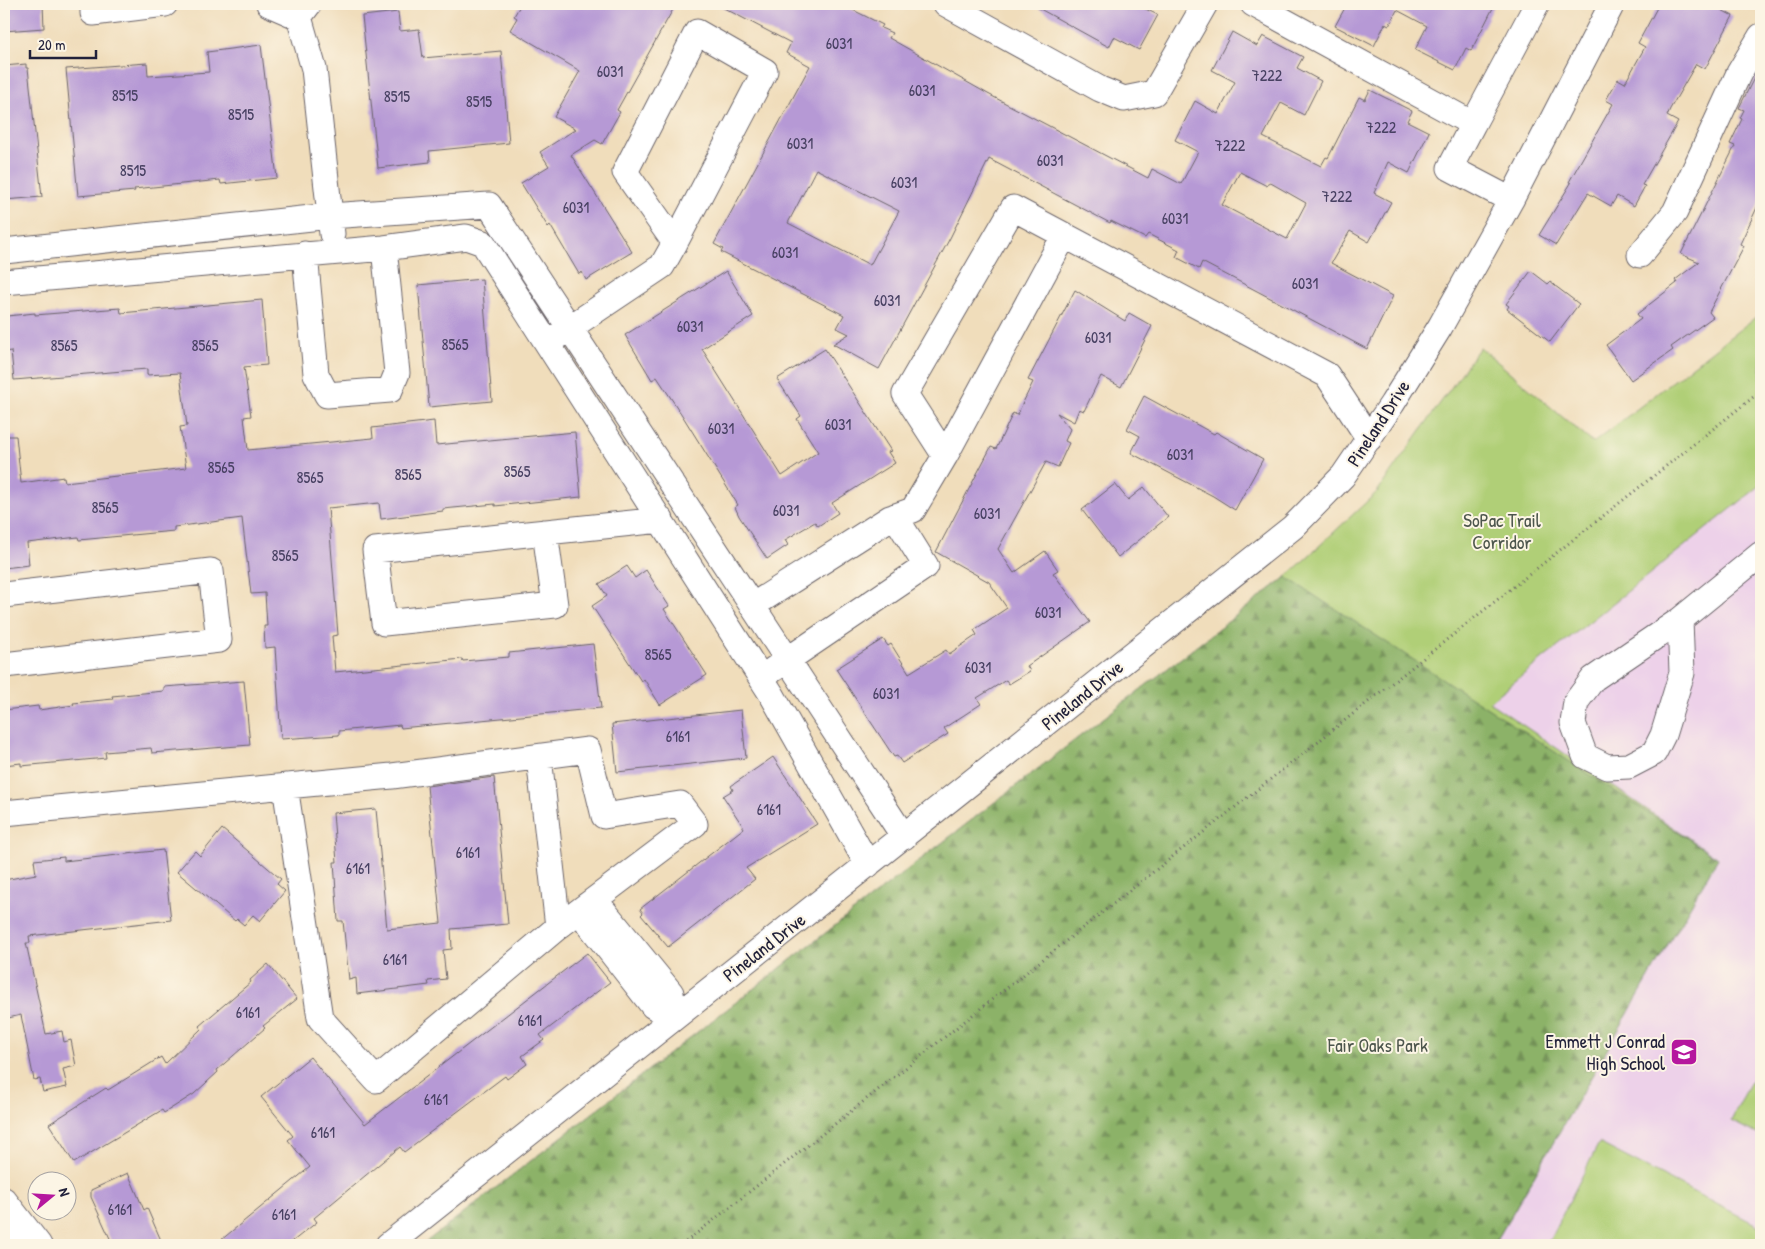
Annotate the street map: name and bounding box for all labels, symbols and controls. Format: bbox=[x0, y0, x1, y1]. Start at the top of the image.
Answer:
scale bar bbox=[30, 28, 96, 60]
house number: 6031 bbox=[826, 32, 852, 54]
text: 20 m bbox=[38, 34, 65, 55]
house number: 6031 bbox=[597, 60, 623, 82]
house number: 7222 bbox=[1252, 64, 1283, 86]
house number: 6031 bbox=[909, 79, 935, 101]
house number: 8515 bbox=[112, 84, 138, 106]
house number: 8515 bbox=[384, 85, 410, 107]
house number: 8515 bbox=[466, 90, 492, 112]
house number: 8515 bbox=[228, 103, 254, 125]
house number: 7222 bbox=[1366, 116, 1397, 138]
house number: 6031 bbox=[787, 132, 813, 154]
house number: 7222 bbox=[1215, 134, 1246, 156]
house number: 6031 bbox=[1037, 149, 1063, 171]
house number: 8515 bbox=[120, 159, 146, 181]
house number: 6031 bbox=[891, 171, 917, 193]
house number: 7222 bbox=[1322, 185, 1353, 207]
house number: 6031 bbox=[563, 196, 589, 218]
house number: 6031 bbox=[1162, 207, 1188, 229]
house number: 6031 bbox=[772, 241, 798, 263]
house number: 6031 bbox=[1292, 272, 1318, 294]
house number: 6031 bbox=[874, 289, 900, 311]
house number: 6031 bbox=[677, 315, 703, 337]
house number: 6031 bbox=[1085, 326, 1111, 348]
house number: 8565 bbox=[442, 333, 469, 355]
house number: 8565 bbox=[51, 334, 78, 356]
house number: 8565 bbox=[192, 334, 219, 356]
street label: Pineland Drive bbox=[1340, 374, 1416, 471]
house number: 6031 bbox=[825, 413, 851, 435]
house number: 6031 bbox=[708, 417, 734, 439]
house number: 6031 bbox=[1167, 443, 1193, 465]
house number: 8565 bbox=[208, 456, 235, 478]
house number: 8565 bbox=[504, 460, 531, 482]
house number: 8565 bbox=[395, 463, 422, 485]
house number: 8565 bbox=[297, 466, 324, 488]
house number: 8565 bbox=[92, 496, 119, 518]
house number: 6031 bbox=[773, 499, 799, 521]
house number: 6031 bbox=[974, 502, 1000, 524]
park label: SoPac Trail Corridor bbox=[1463, 507, 1542, 555]
house number: 8565 bbox=[272, 544, 299, 566]
house number: 6031 bbox=[1035, 601, 1061, 623]
house number: 8565 bbox=[645, 643, 672, 665]
street label: Pineland Drive bbox=[1036, 654, 1129, 736]
house number: 6031 bbox=[965, 656, 991, 678]
house number: 6031 bbox=[873, 682, 899, 704]
house number: 6161 bbox=[666, 725, 690, 747]
house number: 6161 bbox=[757, 798, 781, 820]
house number: 6161 bbox=[456, 841, 480, 863]
house number: 6161 bbox=[346, 857, 370, 879]
street label: Pineland Drive bbox=[717, 906, 811, 987]
house number: 6161 bbox=[383, 948, 407, 970]
house number: 6161 bbox=[236, 1001, 260, 1023]
house number: 6161 bbox=[518, 1009, 542, 1031]
place label: Emmett J Conrad High School bbox=[1546, 1028, 1666, 1076]
park label: Fair Oaks Park bbox=[1327, 1032, 1428, 1058]
school or university icon: Emmett J Conrad High School bbox=[1669, 1037, 1699, 1067]
house number: 6161 bbox=[424, 1088, 448, 1110]
house number: 6161 bbox=[311, 1121, 335, 1143]
north arrow bbox=[28, 1172, 78, 1222]
text: N bbox=[55, 1185, 75, 1199]
house number: 6161 bbox=[108, 1198, 132, 1220]
house number: 6161 bbox=[272, 1203, 296, 1225]

